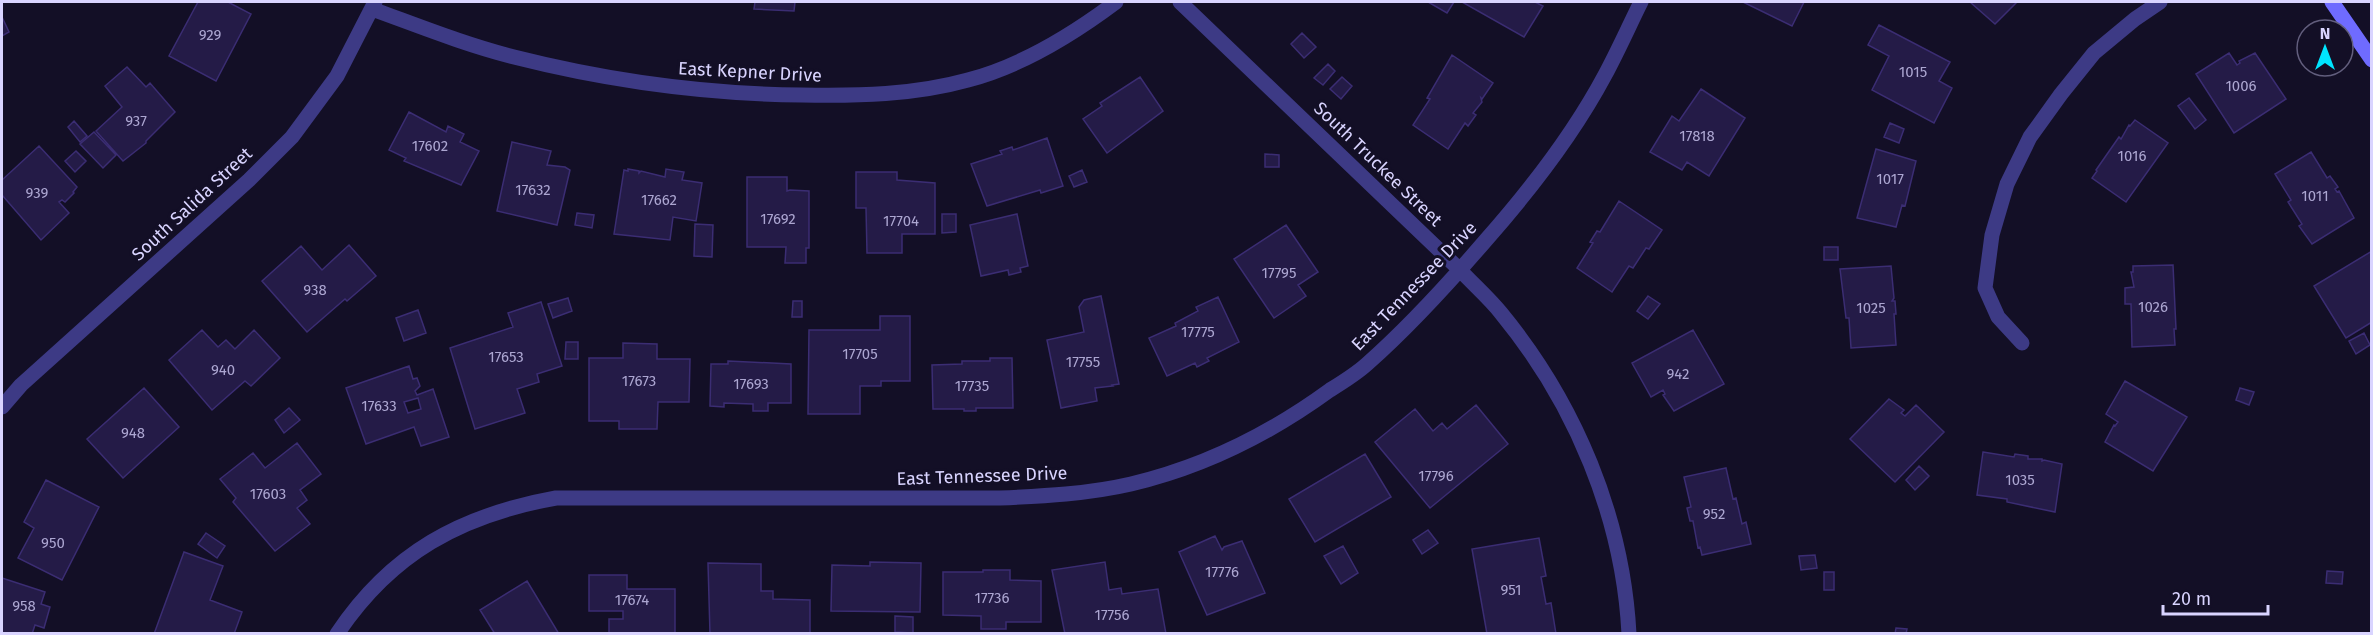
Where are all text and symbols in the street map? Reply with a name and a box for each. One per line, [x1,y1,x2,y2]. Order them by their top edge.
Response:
north arrow [2295,18,2355,78]
text: N [2320,24,2330,43]
house number: 929 [199,26,221,44]
street label: East Kepner Drive [678,57,822,87]
house number: 1015 [1899,63,1927,81]
house number: 1006 [2225,77,2257,95]
street label: South Truckee Street [1309,97,1447,231]
house number: 937 [125,112,147,130]
house number: 17818 [1679,127,1715,145]
house number: 17602 [412,137,448,155]
street label: South Salida Street [127,142,257,265]
house number: 1016 [2118,147,2146,165]
house number: 1017 [1876,170,1904,188]
house number: 17632 [515,181,551,199]
house number: 939 [26,184,48,202]
house number: 1011 [2301,187,2329,205]
house number: 17662 [641,191,677,209]
house number: 17692 [760,210,796,228]
house number: 17704 [883,212,919,230]
street label: East Tennessee Drive [1347,217,1481,355]
house number: 17795 [1262,264,1296,282]
house number: 938 [303,281,327,299]
house number: 1026 [2138,298,2168,316]
house number: 1025 [1856,299,1886,317]
house number: 17775 [1181,323,1215,341]
house number: 17705 [842,345,878,363]
house number: 17653 [488,348,524,366]
house number: 17755 [1066,353,1100,371]
house number: 940 [211,361,235,379]
house number: 942 [1667,365,1689,383]
house number: 17673 [622,372,656,390]
house number: 17693 [733,375,769,393]
house number: 17735 [955,377,989,395]
house number: 17633 [361,397,397,415]
house number: 948 [121,424,145,442]
street label: East Tennessee Drive [896,462,1068,490]
house number: 17796 [1418,467,1454,485]
house number: 1035 [2005,471,2035,489]
house number: 17603 [250,485,286,503]
house number: 952 [1703,505,1725,523]
house number: 950 [41,534,65,552]
house number: 17776 [1205,563,1239,581]
scale bar [2163,578,2268,616]
house number: 951 [1500,581,1522,599]
text: 20 m [2172,588,2211,610]
house number: 17736 [974,589,1010,607]
house number: 17674 [615,591,649,609]
house number: 958 [12,597,36,615]
house number: 17756 [1094,606,1130,624]

